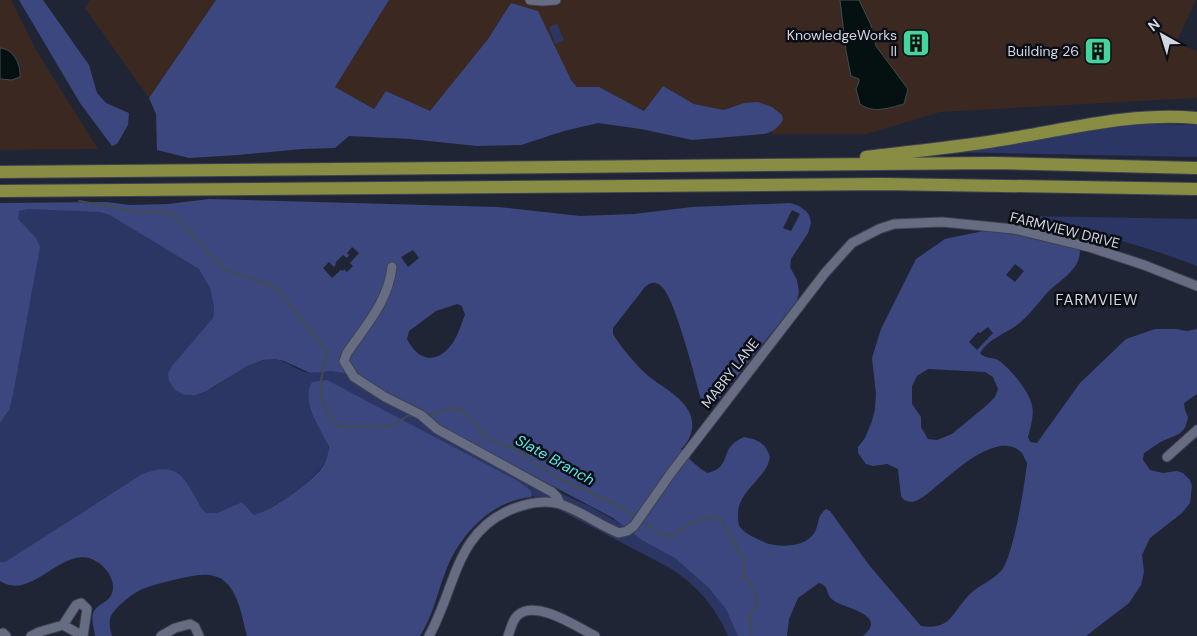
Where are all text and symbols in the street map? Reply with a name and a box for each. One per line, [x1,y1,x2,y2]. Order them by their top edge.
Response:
north arrow [1137,10,1187,60]
text: N [1144,15,1163,35]
place label: KnowledgeWorks II [787,26,897,60]
building icon: KnowledgeWorks II [901,28,931,58]
building icon: Building 26 [1083,36,1113,66]
place label: Building 26 [1007,42,1079,60]
street label: FARMVIEW DRIVE [1008,208,1122,252]
district label: FARMVIEW [1056,290,1139,310]
street label: MABRY LANE [697,334,763,411]
water label: Slate Branch [512,430,598,490]

